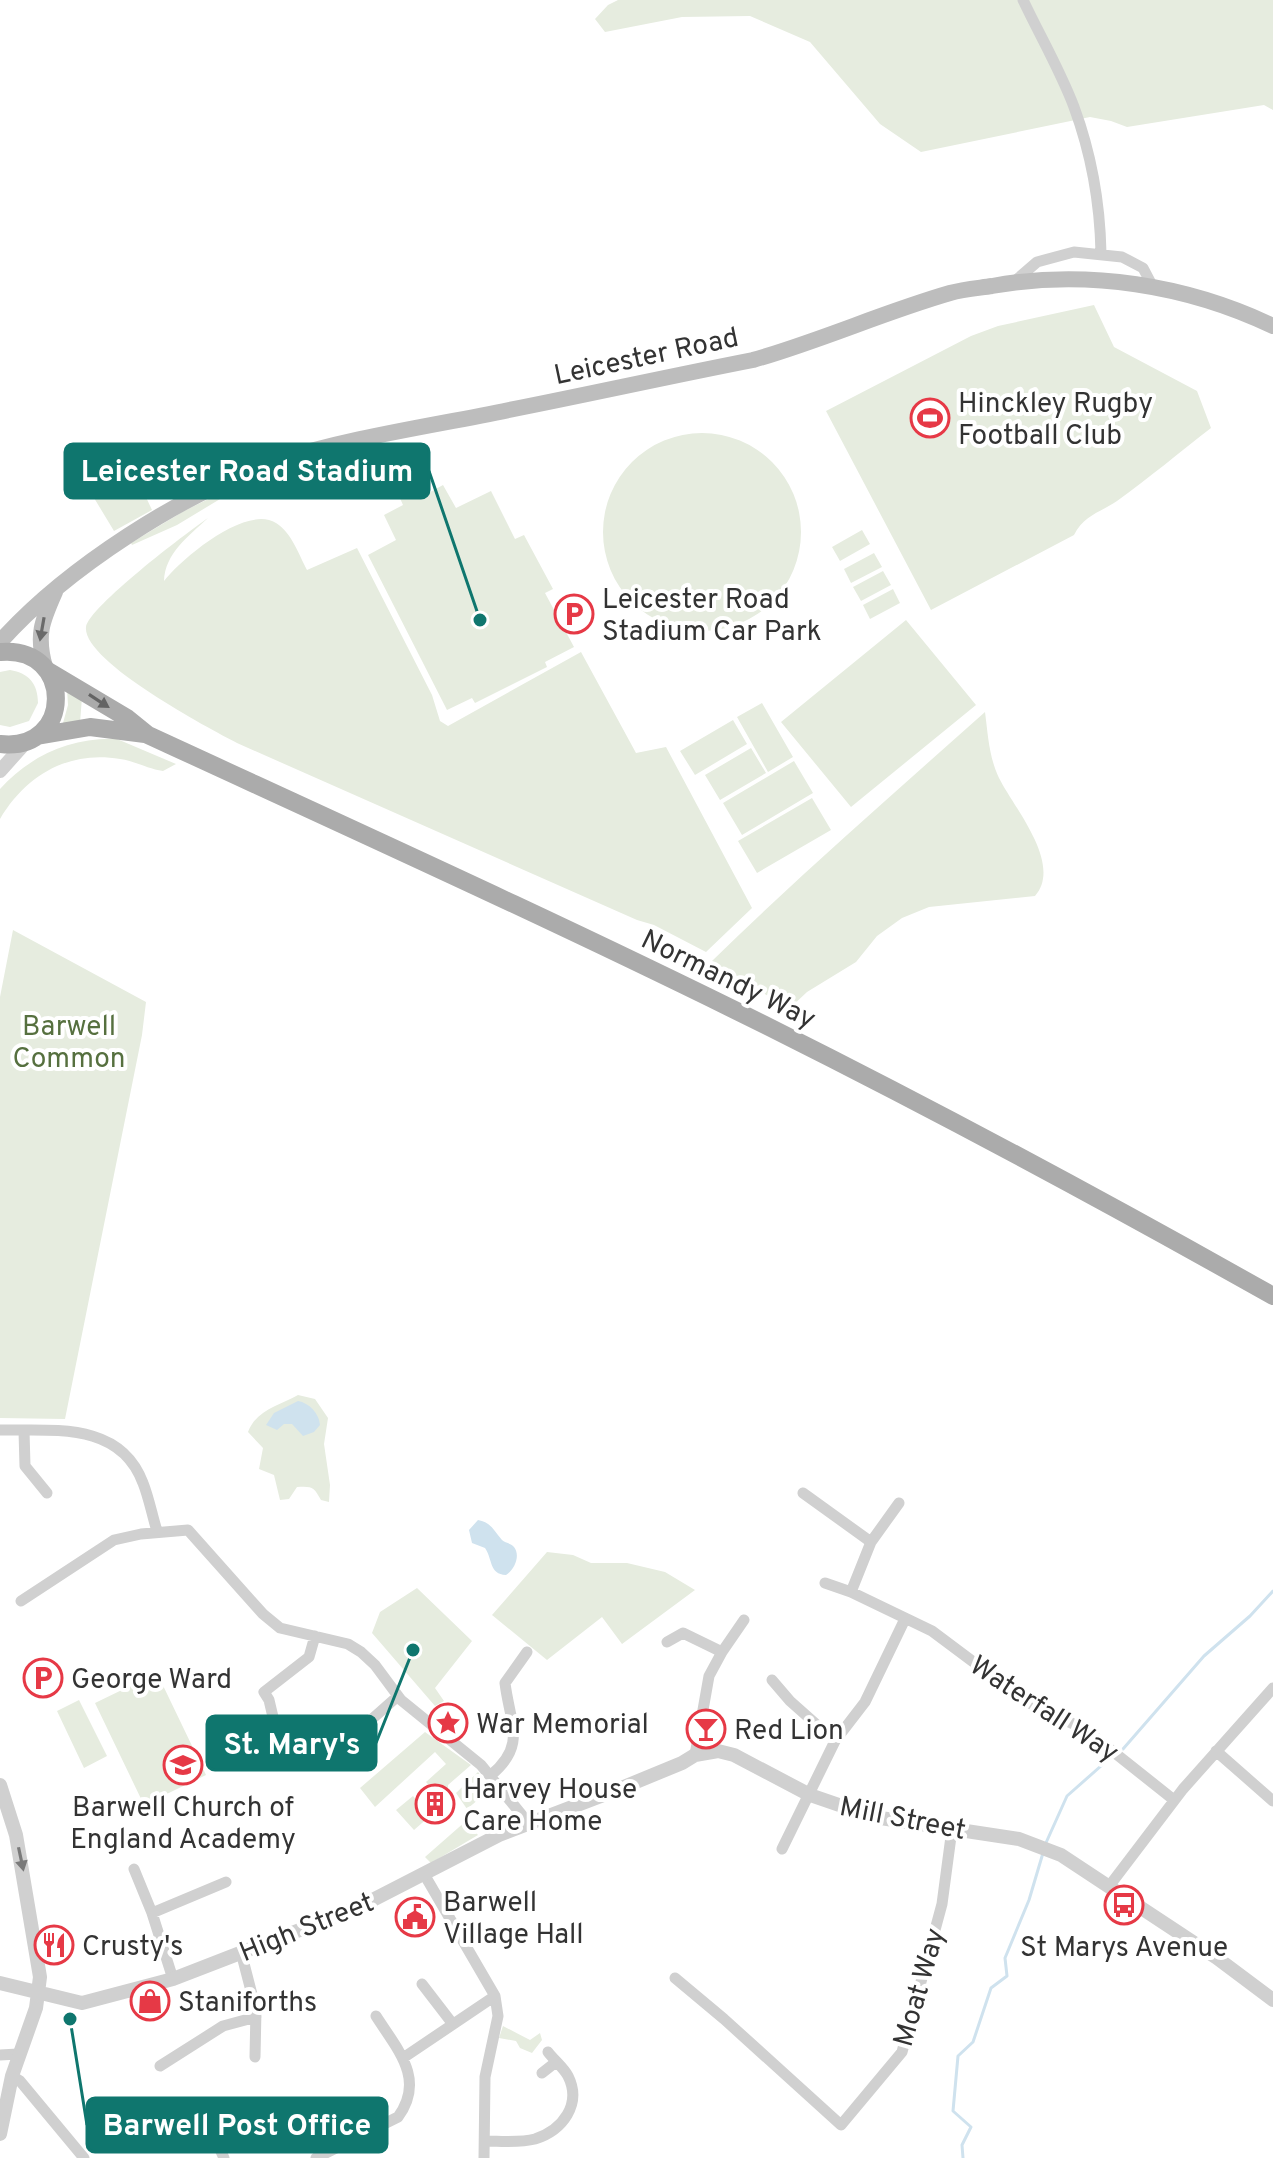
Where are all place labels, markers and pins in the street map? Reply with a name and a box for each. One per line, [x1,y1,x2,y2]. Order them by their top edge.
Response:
place label: Hinckley Rugby Football Club [958,387,1153,455]
sports icon: Hinckley Rugby Football Club [909,397,951,439]
callout: Leicester Road Stadium [65,444,429,498]
place label: Leicester Road Stadium Car Park [602,583,822,651]
parking icon: Leicester Road Stadium Car Park [553,593,595,635]
parking icon: George Ward [22,1657,64,1699]
place label: George Ward [71,1663,232,1699]
place icon: War Memorial [427,1702,469,1744]
place label: War Memorial [476,1708,649,1744]
bar icon: Red Lion [685,1708,727,1750]
place label: Red Lion [734,1714,844,1750]
callout: St. Mary's [207,1716,376,1770]
school or university icon: Barwell Church of England Academy [162,1744,204,1786]
place label: Harvey House Care Home [463,1773,637,1841]
building icon: Harvey House Care Home [414,1783,456,1825]
place label: Barwell Church of England Academy [70,1791,296,1859]
bus stop icon: St Marys Avenue [1103,1884,1145,1926]
place label: Barwell Village Hall [443,1886,584,1954]
public building icon: Barwell Village Hall [394,1896,436,1938]
restaurant icon: Crusty's [33,1924,75,1966]
place label: Crusty's [82,1930,183,1966]
place label: St Marys Avenue [1020,1931,1228,1967]
shop icon: Staniforths [129,1980,171,2022]
place label: Staniforths [178,1986,317,2022]
callout: Barwell Post Office [87,2098,387,2152]

